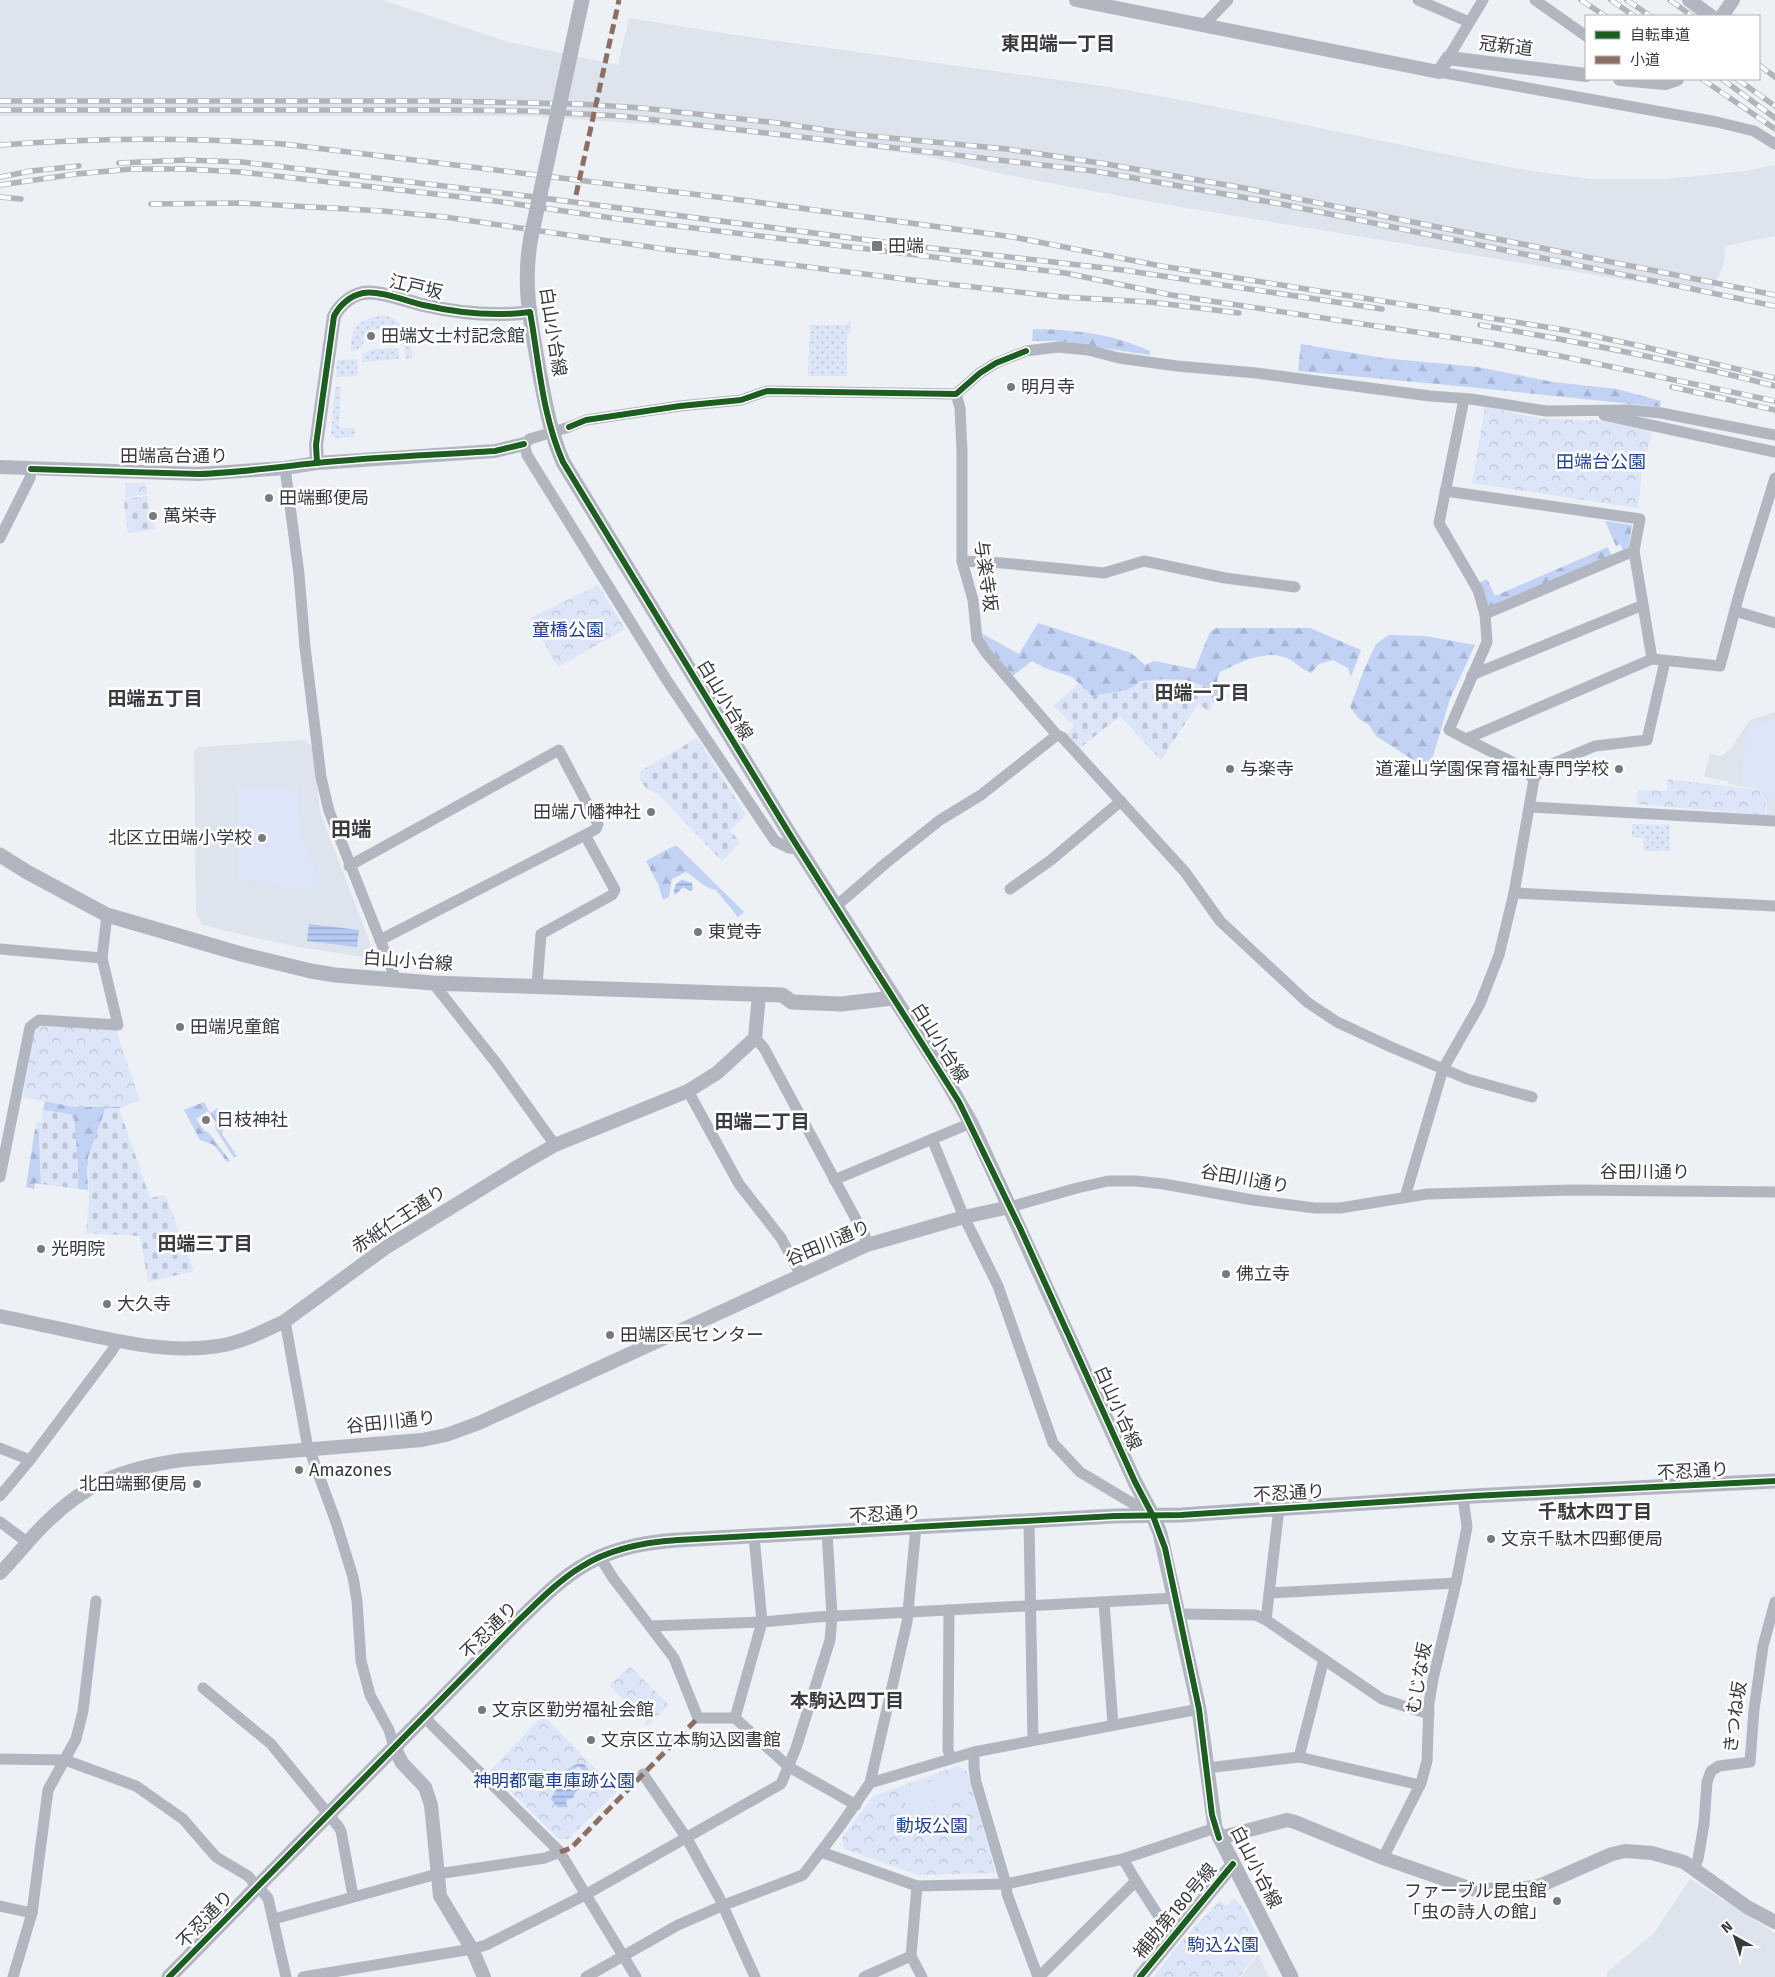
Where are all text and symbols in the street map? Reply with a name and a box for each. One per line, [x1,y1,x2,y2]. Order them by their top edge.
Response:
legend [1585,15,1760,80]
text: 自転車道 [1630,26,1690,44]
district label: 東田端一丁目 [1001,32,1115,55]
street label: 冠新道 [1478,32,1534,60]
text: 小道 [1630,51,1660,69]
place label: 田端 [888,235,924,257]
marker: 田端 [870,239,884,253]
street label: 江戸坂 [387,270,445,304]
street label: 白山小台線 [535,286,571,378]
place label: 田端文士村記念館 [381,325,525,347]
marker: 田端文士村記念館 [365,330,377,342]
place label: 明月寺 [1021,376,1075,398]
marker: 明月寺 [1005,381,1017,393]
street label: 田端高台通り [120,445,228,467]
park label: 田端台公園 [1556,451,1646,473]
place label: 田端郵便局 [279,487,369,509]
marker: 田端郵便局 [263,492,275,504]
place label: 萬栄寺 [163,505,217,527]
marker: 萬栄寺 [147,510,159,522]
street label: 与楽寺坂 [970,539,1002,613]
park label: 童橋公園 [532,619,604,641]
street label: 白山小台線 [692,656,758,744]
district label: 田端一丁目 [1154,681,1250,704]
district label: 田端五丁目 [107,687,203,710]
place label: 与楽寺 [1240,758,1294,780]
place label: 道灌山学園保育福祉専門学校 [1375,758,1609,780]
marker: 与楽寺 [1224,763,1236,775]
marker: 道灌山学園保育福祉専門学校 [1613,763,1625,775]
place label: 田端八幡神社 [533,801,641,823]
marker: 田端八幡神社 [645,806,657,818]
district label: 田端 [331,817,371,841]
place label: 北区立田端小学校 [108,827,252,849]
marker: 北区立田端小学校 [256,832,268,844]
place label: 東覚寺 [708,921,762,943]
marker: 東覚寺 [692,926,704,938]
street label: 白山小台線 [362,947,454,975]
street label: 白山小台線 [907,999,973,1087]
place label: 田端児童館 [190,1016,280,1038]
marker: 田端児童館 [174,1021,186,1033]
place label: 日枝神社 [216,1109,288,1131]
district label: 田端二丁目 [714,1110,810,1133]
marker: 日枝神社 [200,1114,212,1126]
street label: 谷田川通り [1199,1160,1291,1198]
street label: 谷田川通り [1600,1161,1690,1183]
street label: 赤紙仁王通り [348,1180,450,1258]
street label: 谷田川通り [782,1215,874,1271]
district label: 田端三丁目 [157,1232,253,1255]
place label: 光明院 [51,1238,105,1260]
marker: 光明院 [35,1243,47,1255]
place label: 佛立寺 [1236,1263,1290,1285]
marker: 佛立寺 [1220,1268,1232,1280]
place label: 大久寺 [117,1293,171,1315]
marker: 大久寺 [101,1298,113,1310]
place label: 田端区民センター [620,1324,764,1346]
marker: 田端区民センター [604,1329,616,1341]
street label: 白山小台線 [1090,1362,1146,1454]
street label: 谷田川通り [345,1406,437,1438]
street label: 不忍通り [1656,1458,1730,1484]
place label: Amazones [309,1459,392,1481]
marker: Amazones [293,1464,305,1476]
place label: 北田端郵便局 [79,1473,187,1495]
marker: 北田端郵便局 [191,1478,203,1490]
street label: 不忍通り [1252,1480,1326,1506]
district label: 千駄木四丁目 [1538,1500,1652,1523]
street label: 不忍通り [848,1501,922,1527]
place label: 文京千駄木四郵便局 [1501,1528,1663,1550]
marker: 文京千駄木四郵便局 [1485,1533,1497,1545]
street label: 不忍通り [456,1597,522,1663]
street label: むじな坂 [1402,1641,1436,1715]
street label: きつね坂 [1719,1680,1751,1754]
district label: 本駒込四丁目 [790,1689,904,1712]
place label: 文京区勤労福祉会館 [492,1699,654,1721]
marker: 文京区勤労福祉会館 [476,1704,488,1716]
place label: 文京区立本駒込図書館 [601,1729,781,1751]
marker: 文京区立本駒込図書館 [585,1734,597,1746]
park label: 神明都電車庫跡公園 [473,1770,635,1792]
park label: 動坂公園 [896,1815,968,1837]
street label: 白山小台線 [1226,1822,1286,1912]
street label: 補助第180号線 [1129,1859,1221,1963]
place label: ファーブル昆虫館 「虫の詩人の館」 [1403,1880,1547,1923]
street label: 不忍通り [172,1885,238,1953]
marker: ファーブル昆虫館 「虫の詩人の館」 [1551,1895,1563,1907]
north arrow [1710,1912,1760,1962]
text: N [1718,1918,1736,1937]
park label: 駒込公園 [1187,1934,1259,1956]

